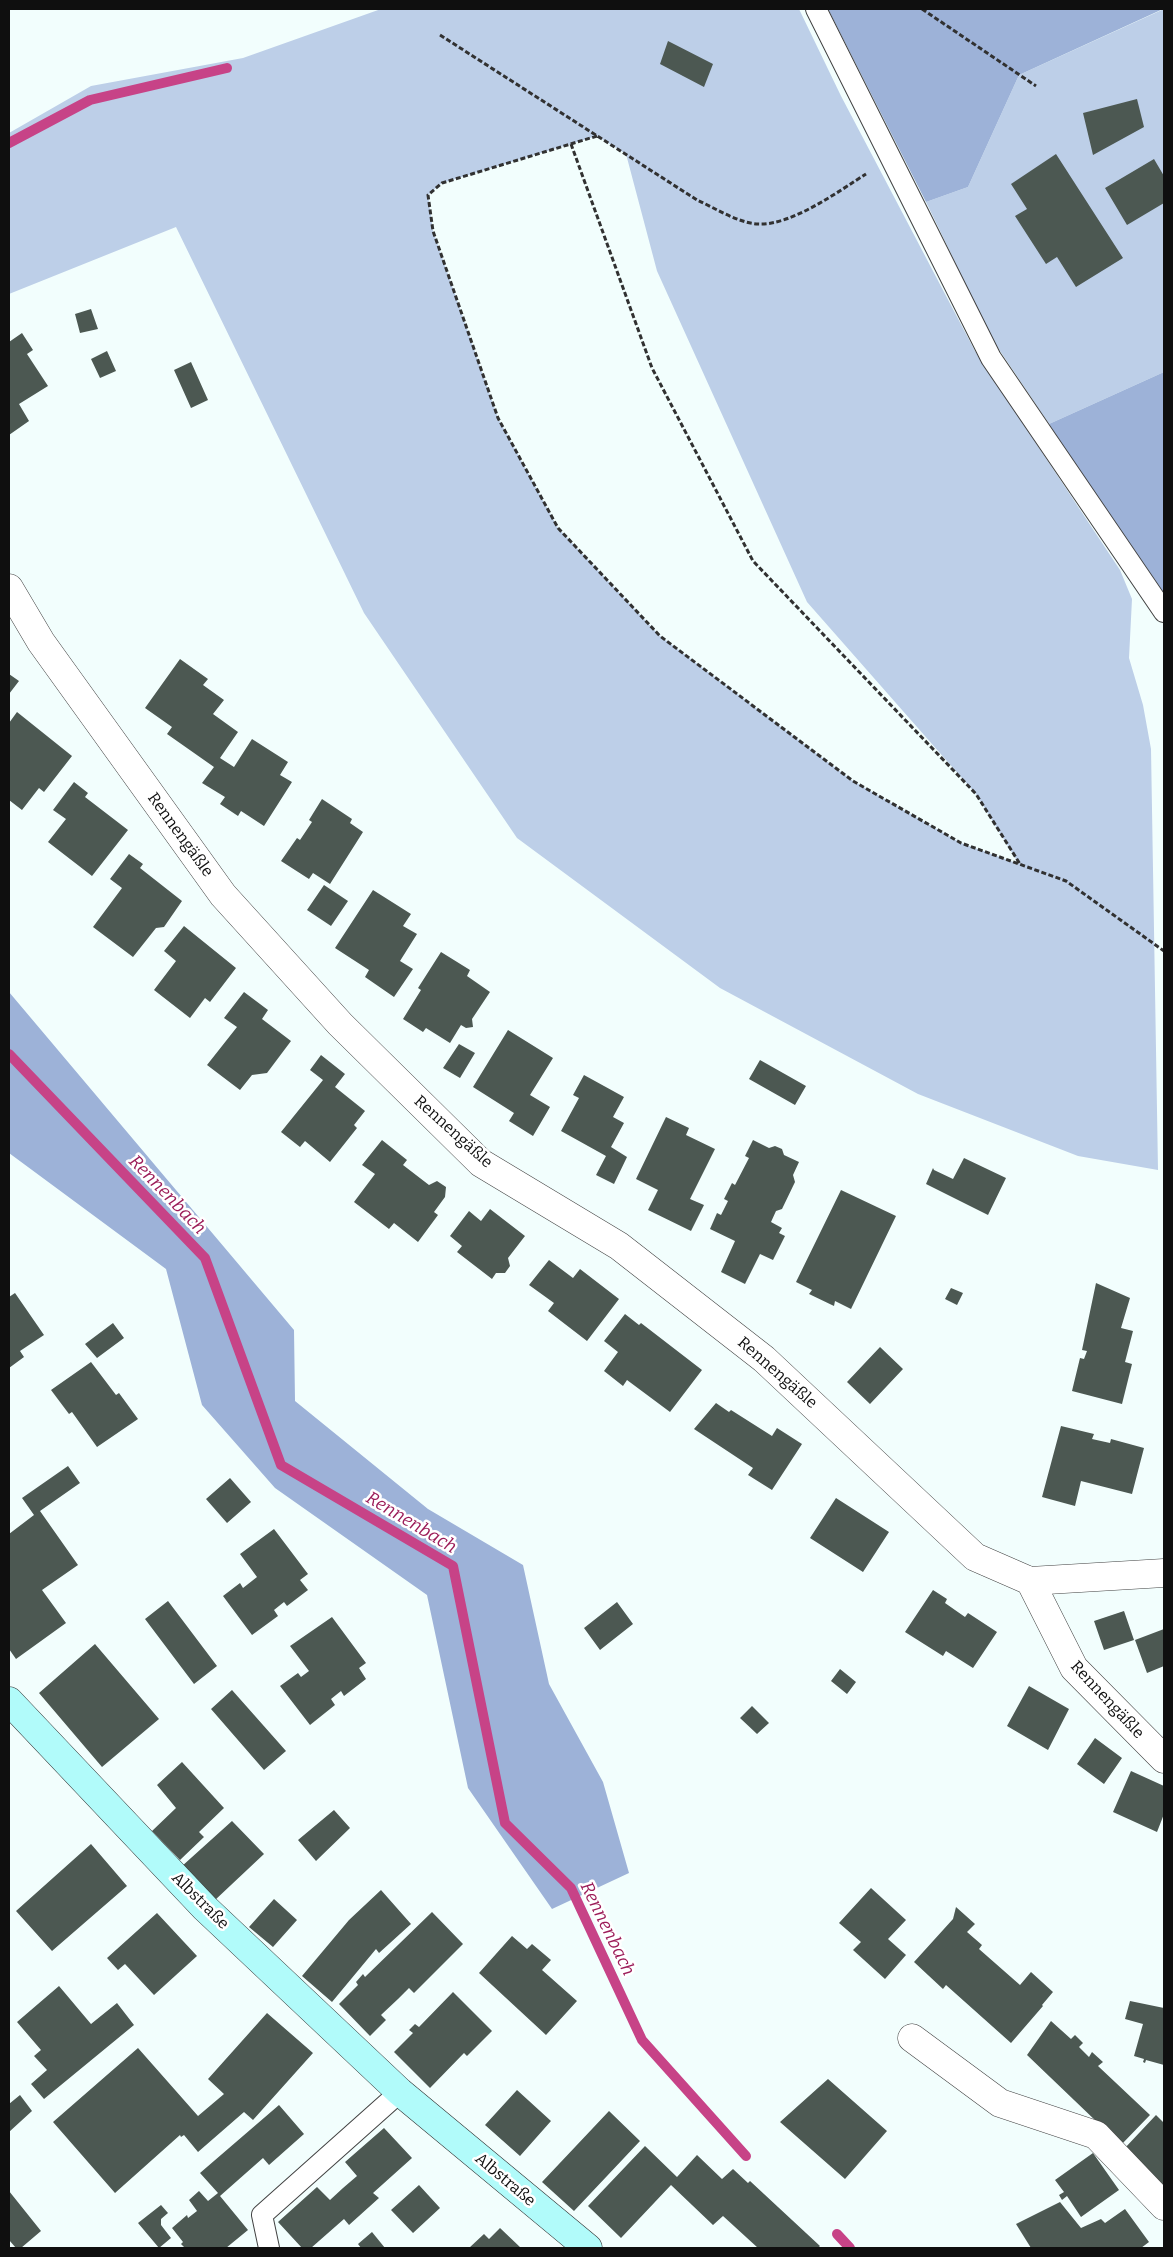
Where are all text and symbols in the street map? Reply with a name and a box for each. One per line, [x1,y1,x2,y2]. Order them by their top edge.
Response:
street label: Rennengäßle [143,789,217,881]
street label: Rennengäßle [410,1092,496,1172]
water label: Rennenbach [124,1151,210,1239]
street label: Rennengäßle [733,1333,821,1413]
water label: Rennenbach [362,1488,460,1558]
street label: Rennengäßle [1066,1657,1148,1743]
street label: Albstraße [167,1868,233,1934]
water label: Rennenbach [575,1879,639,1979]
street label: Albstraße [471,2149,539,2211]

